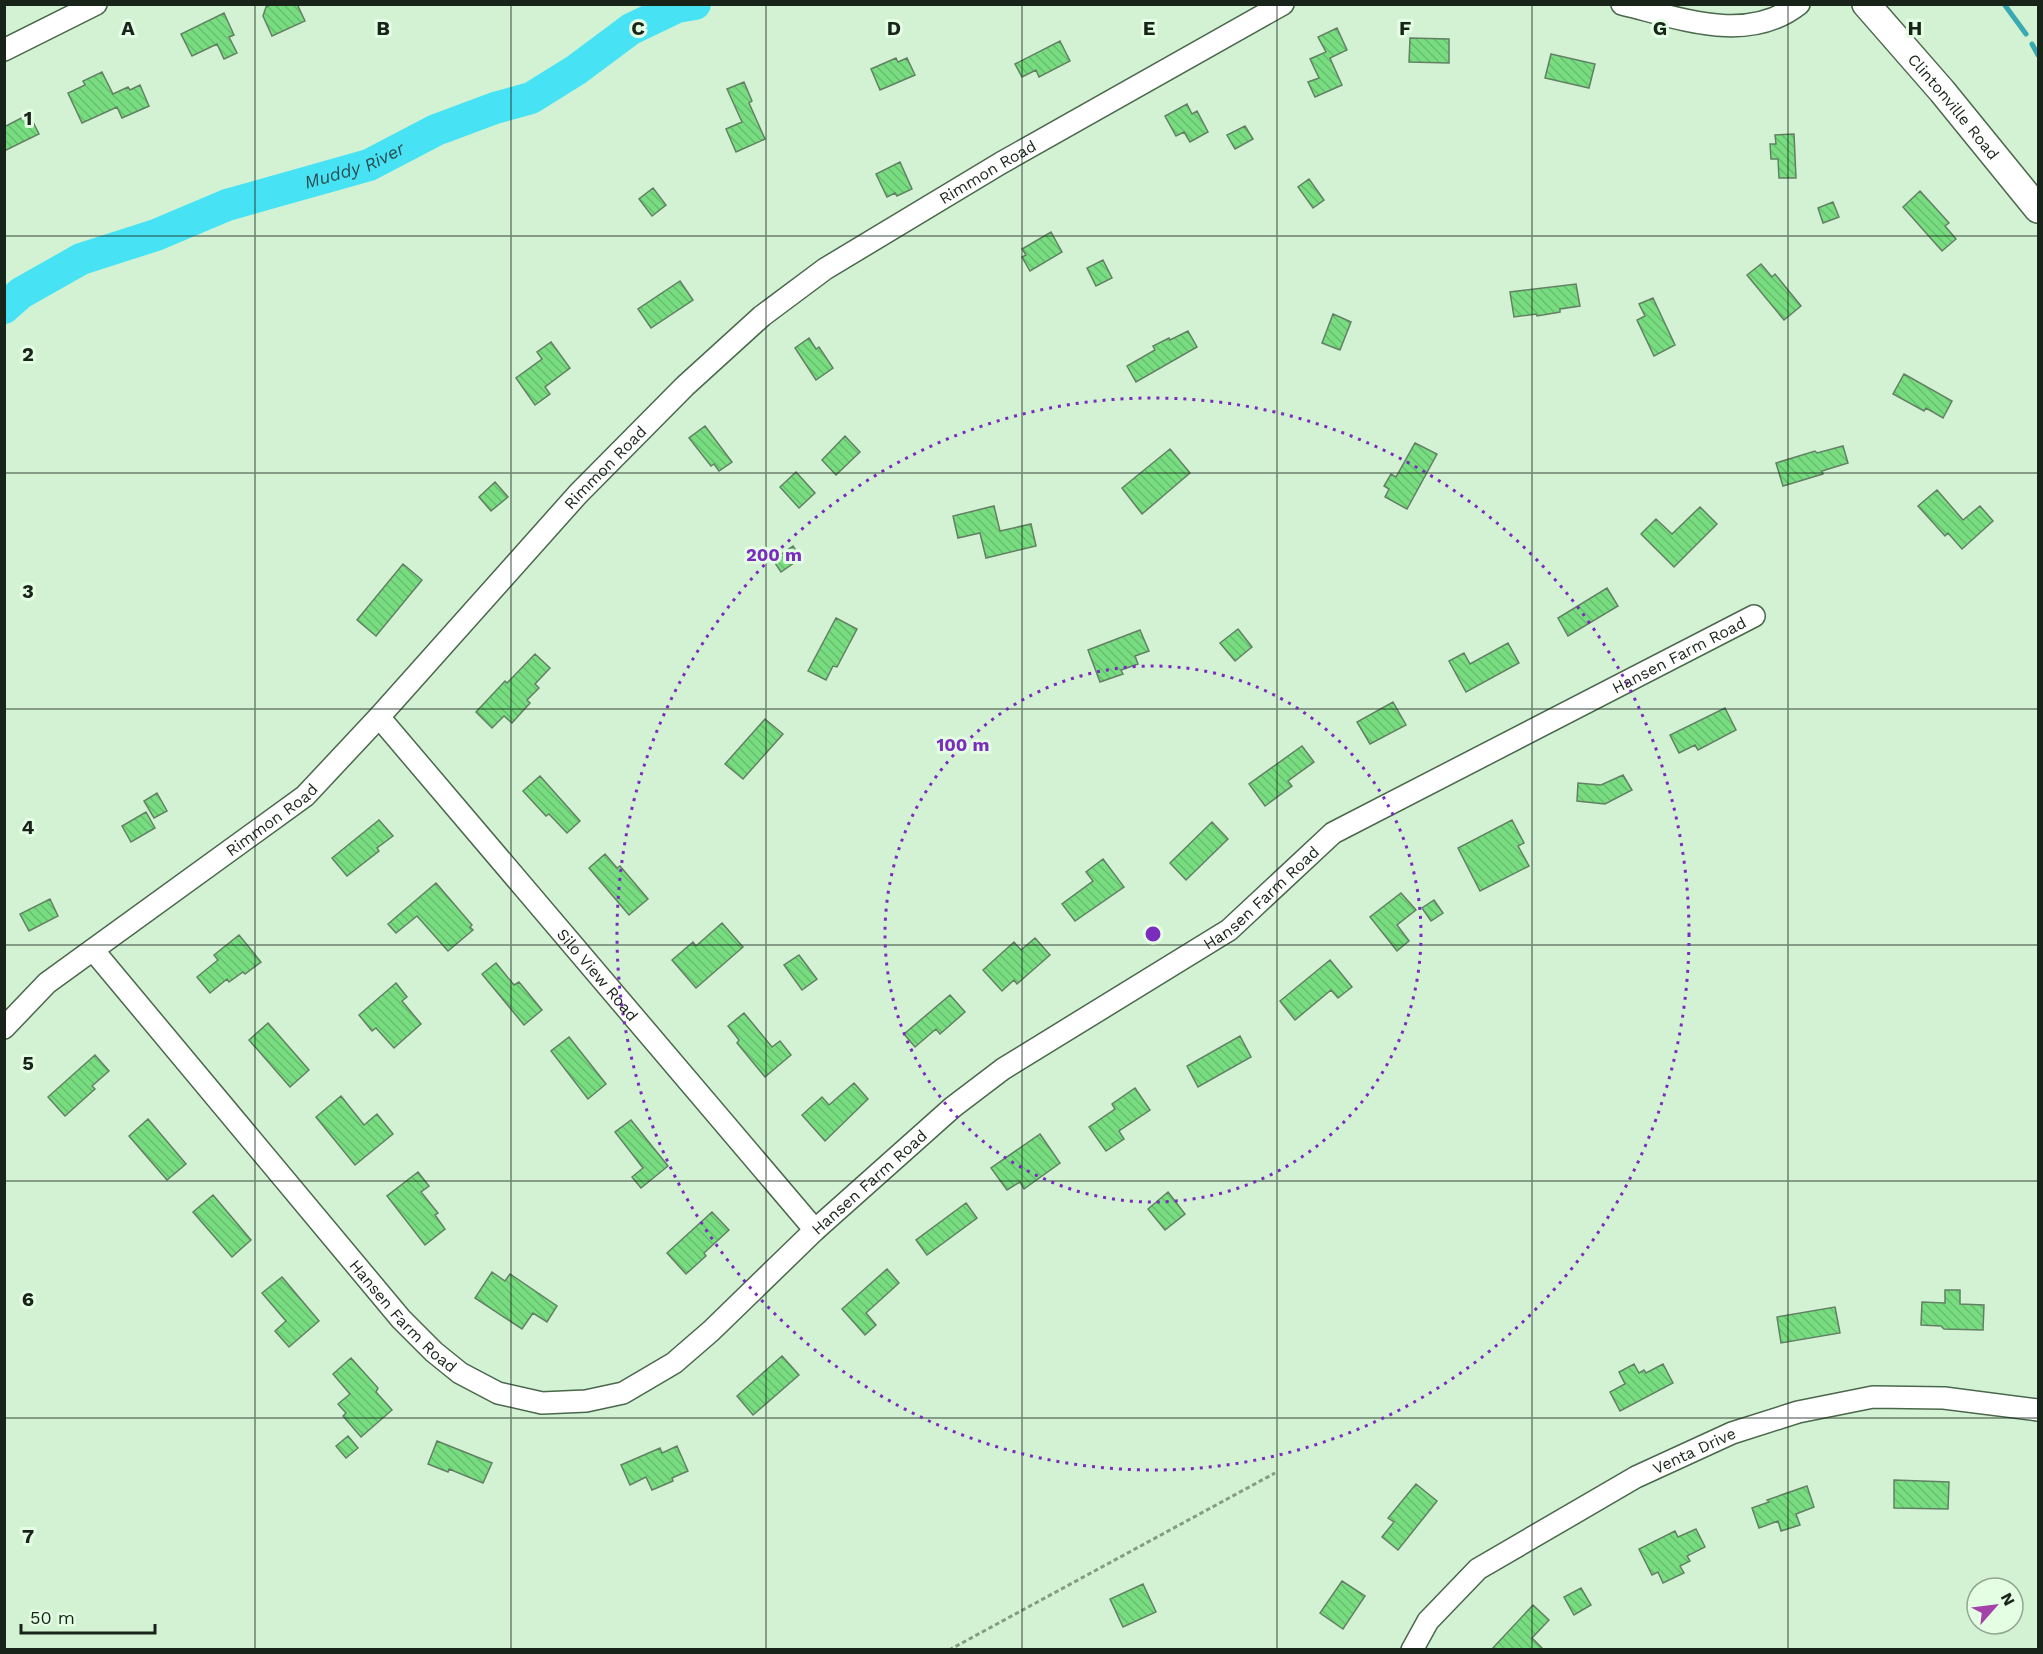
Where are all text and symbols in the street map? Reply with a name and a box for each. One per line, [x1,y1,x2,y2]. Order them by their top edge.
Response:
text: A [121,16,135,40]
text: B [376,16,390,40]
text: C [631,16,645,40]
text: D [887,16,901,40]
text: E [1143,16,1155,40]
text: F [1399,16,1411,40]
text: G [1653,16,1667,40]
text: H [1908,16,1922,40]
street label: Clintonville Road [1904,50,2003,164]
text: 1 [24,106,32,130]
street label: Rimmon Road [936,136,1039,208]
water label: Muddy River [302,137,409,193]
text: 2 [22,342,34,366]
street label: Rimmon Road [560,422,650,513]
text: 200 m [746,544,802,565]
text: 3 [22,579,34,603]
street label: Hansen Farm Road [1609,613,1749,698]
text: 100 m [936,734,990,755]
street label: Rimmon Road [222,780,322,860]
text: 4 [22,815,35,839]
street label: Hansen Farm Road [1200,842,1323,954]
centre of rings [1143,924,1163,944]
street label: Silo View Road [553,925,642,1025]
text: 5 [22,1051,34,1075]
street label: Hansen Farm Road [808,1126,931,1239]
street label: Hansen Farm Road [345,1256,460,1377]
text: 6 [22,1287,34,1311]
street label: Venta Drive [1650,1424,1739,1478]
text: 7 [22,1524,34,1548]
north arrow [1965,1576,2025,1636]
text: N [1997,1589,2019,1609]
scale bar [21,1597,154,1635]
text: 50 m [30,1607,75,1628]

